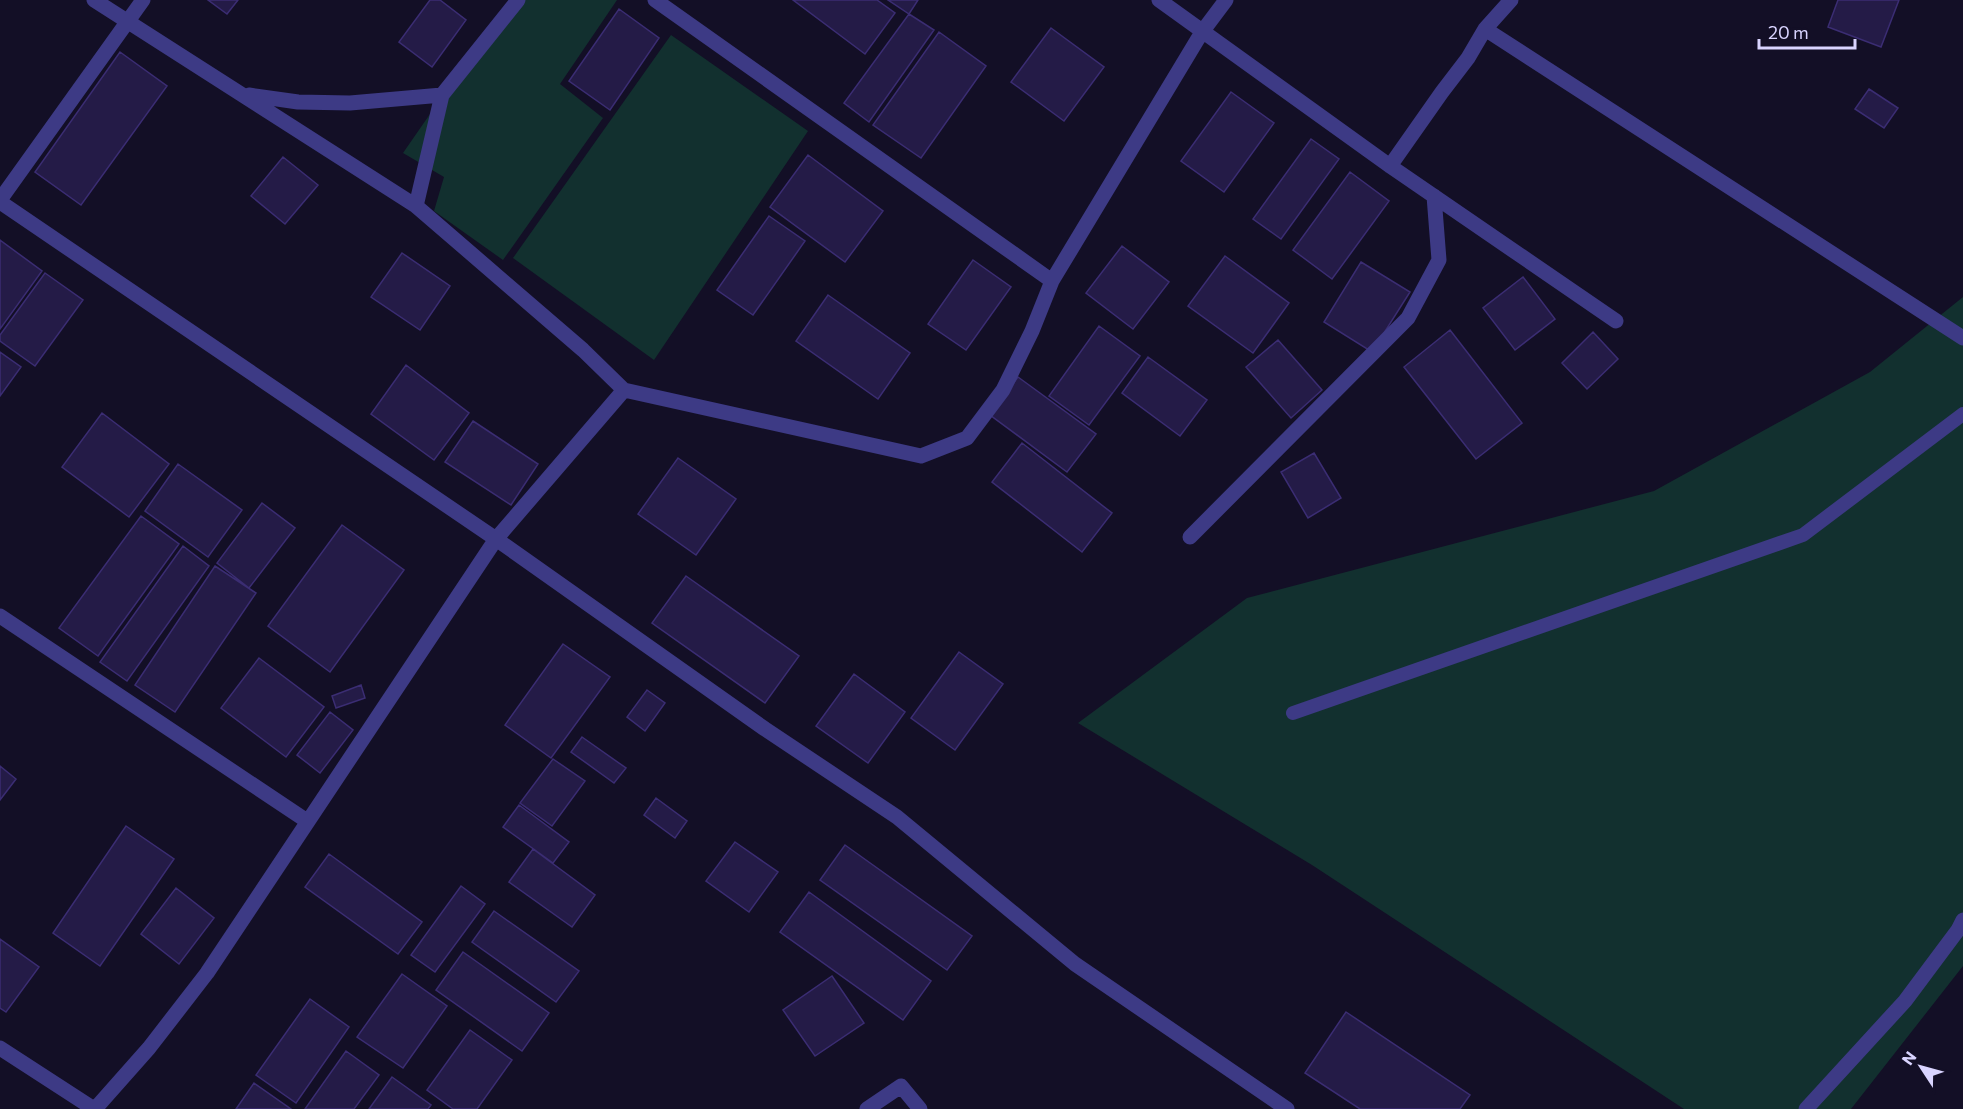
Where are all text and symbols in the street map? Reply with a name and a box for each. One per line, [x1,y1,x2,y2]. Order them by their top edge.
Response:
scale bar [1759,12,1855,50]
text: 20 m [1768,21,1809,43]
north arrow [1891,1037,1951,1097]
text: N [1897,1047,1920,1068]

